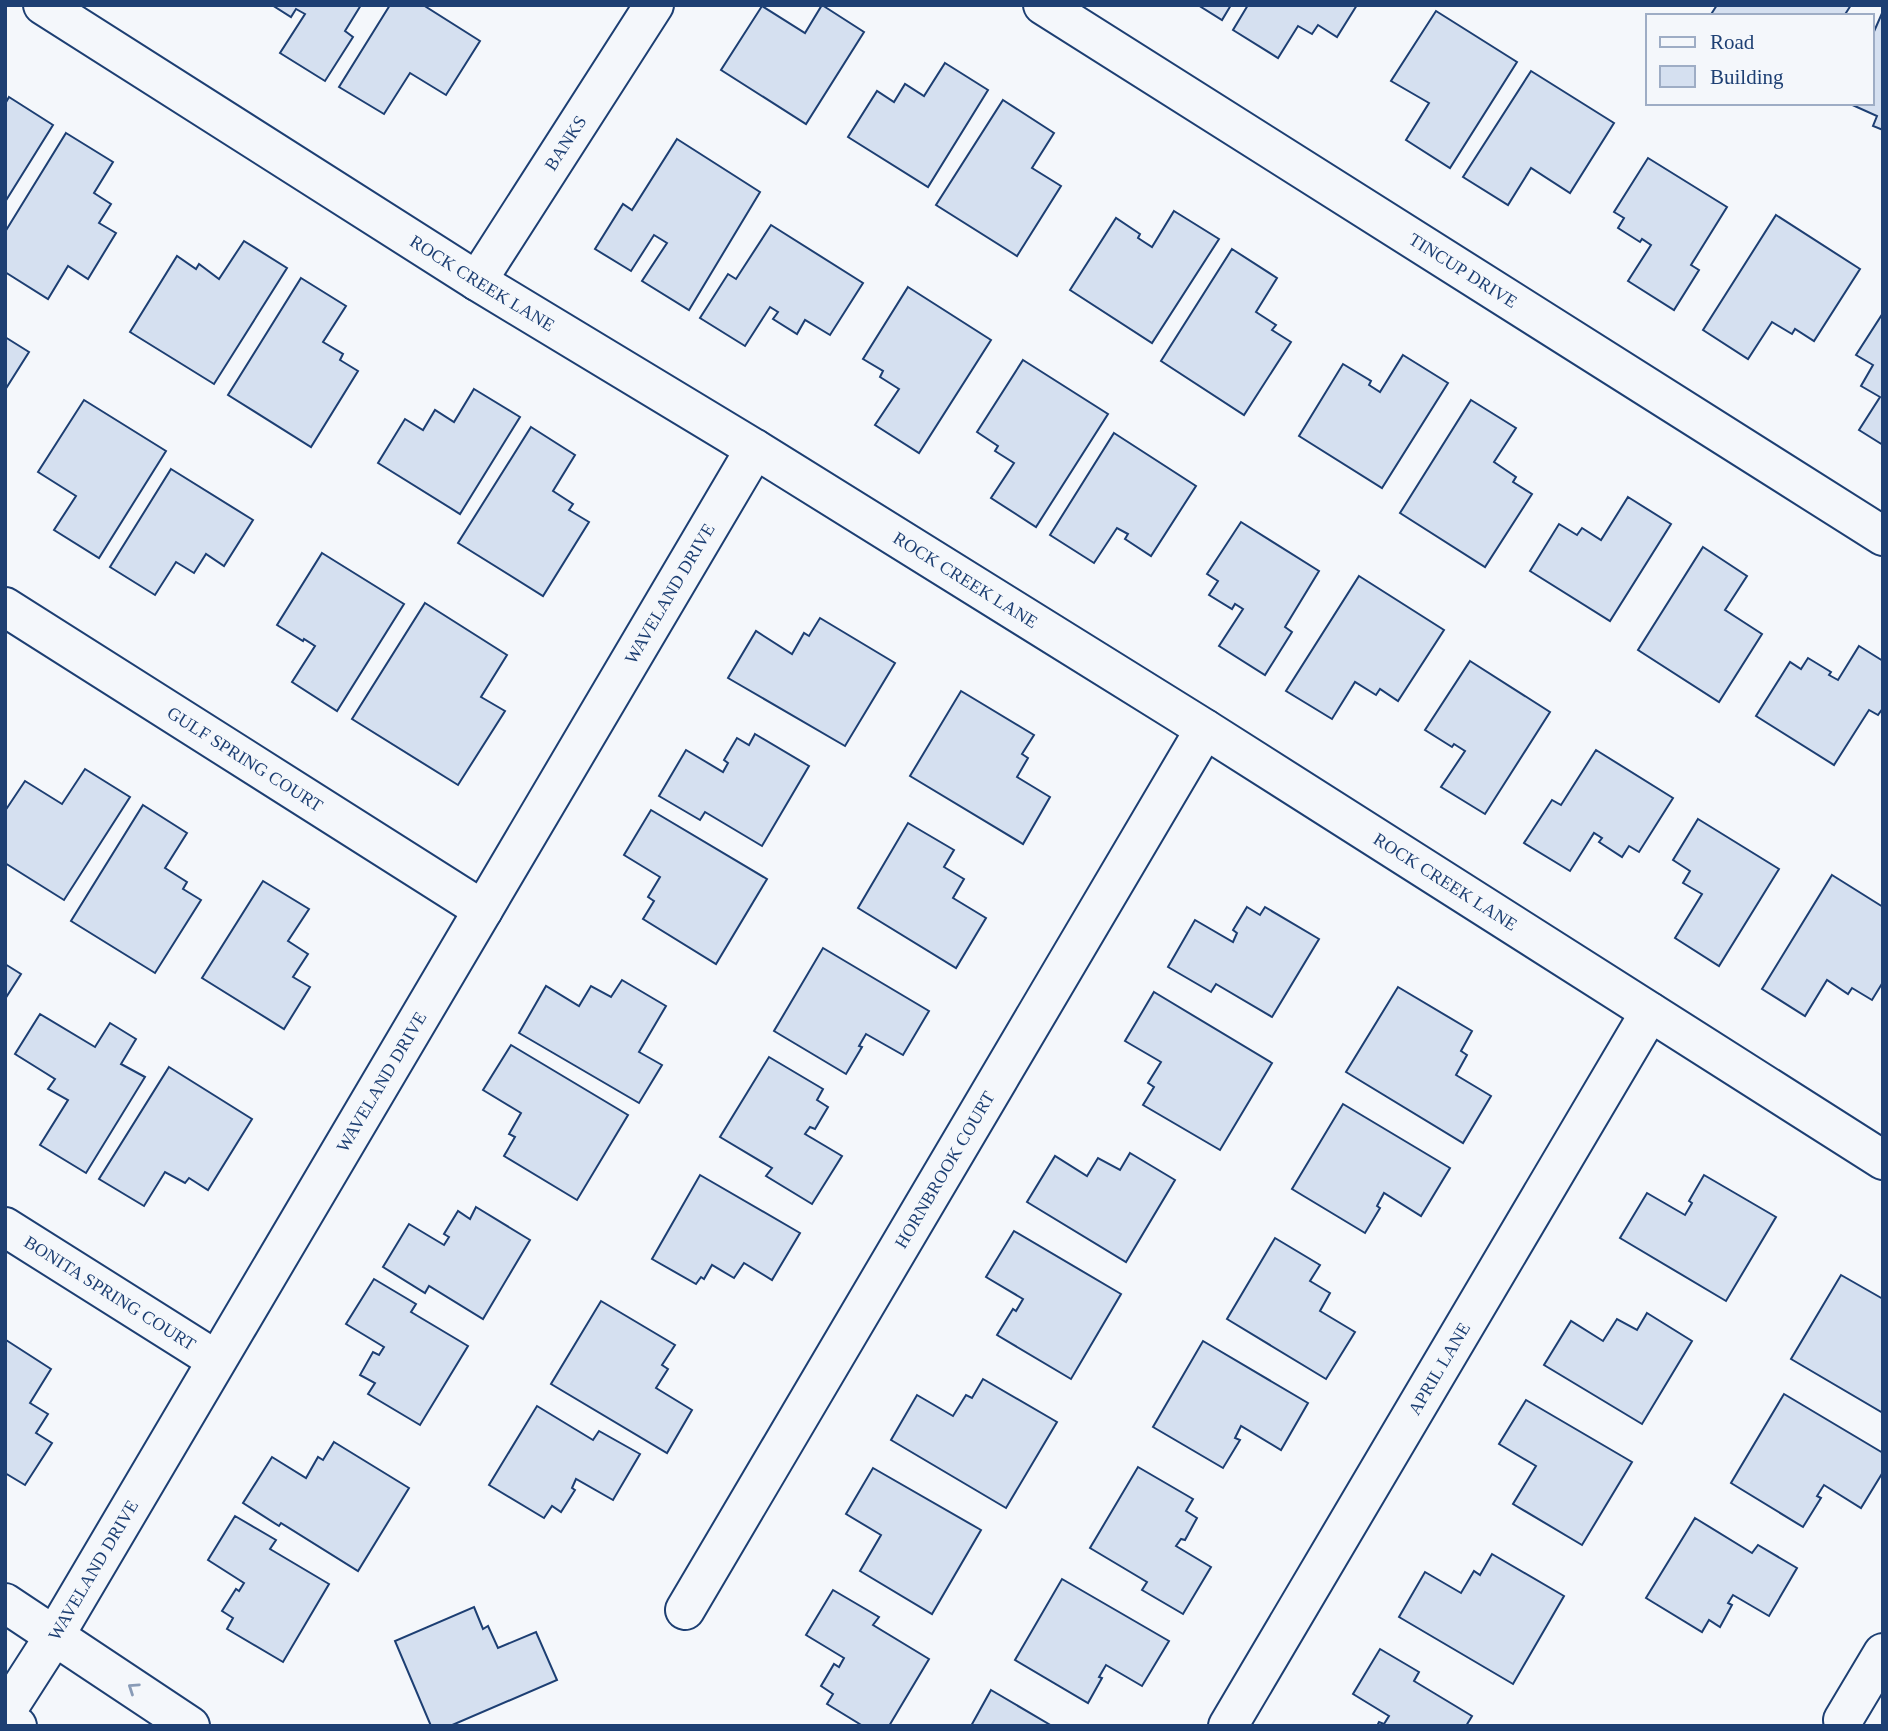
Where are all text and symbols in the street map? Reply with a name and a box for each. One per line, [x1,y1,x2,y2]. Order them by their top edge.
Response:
legend [1646,14,1874,105]
text: Road [1710,30,1755,54]
text: Building [1710,65,1784,89]
street label: BANKS [541,112,590,174]
street label: TINCUP DRIVE [1405,229,1521,312]
street label: ROCK CREEK LANE [406,231,558,335]
street label: WAVELAND DRIVE [621,520,719,667]
street label: ROCK CREEK LANE [890,528,1041,632]
street label: GULF SPRING COURT [163,702,326,816]
street label: ROCK CREEK LANE [1370,829,1521,935]
street label: WAVELAND DRIVE [332,1008,431,1155]
street label: HORNBROOK COURT [891,1088,999,1252]
street label: BONITA SPRING COURT [21,1232,199,1355]
street label: APRIL LANE [1404,1319,1474,1419]
street label: WAVELAND DRIVE [44,1496,142,1644]
one-way arrow [128,1684,141,1696]

